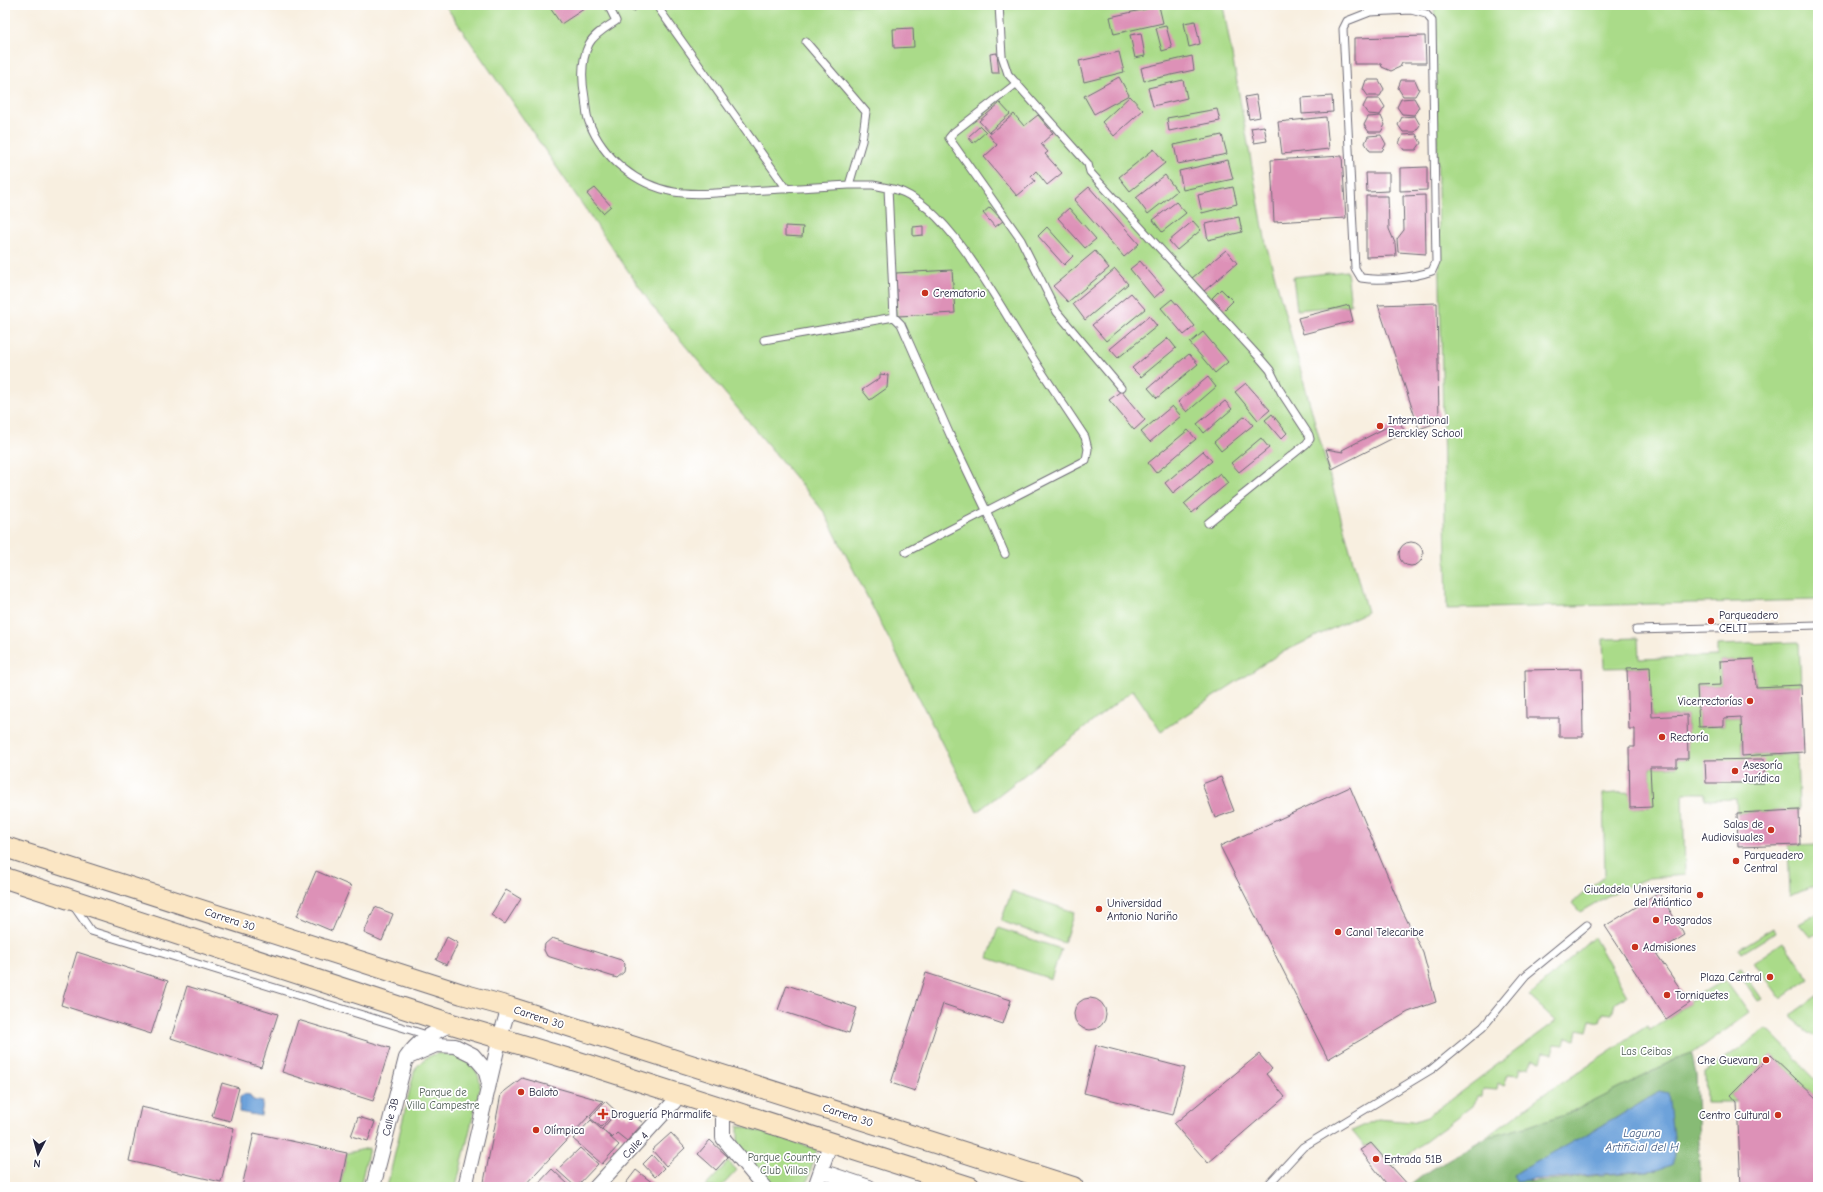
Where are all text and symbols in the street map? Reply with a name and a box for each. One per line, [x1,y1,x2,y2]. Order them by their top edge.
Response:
place label: Crematorio [933,287,986,300]
marker: Crematorio [920,288,930,298]
place label: International Berckley School [1388,414,1463,440]
marker: International Berckley School [1375,421,1385,431]
place label: Parqueadero CELTI [1719,609,1779,635]
marker: Parqueadero CELTI [1706,616,1716,626]
place label: Vicerrectorías [1678,695,1742,708]
marker: Vicerrectorías [1745,696,1755,706]
place label: Rectoría [1670,731,1708,744]
marker: Rectoría [1657,732,1667,742]
place label: Asesoría Jurídica [1743,759,1782,785]
marker: Asesoría Jurídica [1730,766,1740,776]
place label: Salas de Audiovisuales [1701,818,1763,844]
marker: Salas de Audiovisuales [1766,825,1776,835]
place label: Parqueadero Central [1744,849,1804,875]
marker: Parqueadero Central [1731,856,1741,866]
place label: Ciudadela Universitaria del Atlántico [1584,883,1692,909]
marker: Ciudadela Universitaria del Atlántico [1695,890,1705,900]
place label: Universidad Antonio Nariño [1107,897,1178,923]
marker: Universidad Antonio Nariño [1094,904,1104,914]
street label: Carrera 30 [203,905,257,934]
place label: Posgrados [1664,914,1712,927]
marker: Posgrados [1651,915,1661,925]
place label: Canal Telecaribe [1346,926,1424,939]
marker: Canal Telecaribe [1333,927,1343,937]
place label: Admisiones [1643,941,1696,954]
marker: Admisiones [1630,942,1640,952]
place label: Plaza Central [1700,971,1762,984]
marker: Plaza Central [1765,972,1775,982]
place label: Torniquetes [1675,989,1729,1002]
marker: Torniquetes [1662,990,1672,1000]
street label: Carrera 30 [512,1003,566,1032]
park label: Las Ceibas [1621,1045,1671,1058]
place label: Che Guevara [1697,1054,1758,1067]
marker: Che Guevara [1761,1055,1771,1065]
park label: Parque de Villa Campestre [407,1086,480,1112]
place label: Baloto [529,1086,558,1099]
marker: Baloto [516,1087,526,1097]
street label: Calle 3B [379,1097,402,1138]
street label: Carrera 30 [821,1101,875,1130]
place label: Droguería Pharmalife [611,1108,712,1121]
marker: Droguería Pharmalife [598,1109,608,1119]
place label: Centro Cultural [1699,1109,1770,1122]
marker: Centro Cultural [1773,1110,1783,1120]
place label: Olímpica [544,1124,584,1137]
marker: Olímpica [531,1125,541,1135]
water label: Laguna Artificial del H [1604,1126,1679,1154]
street label: Calle 4 [620,1129,651,1161]
north arrow [18,1134,58,1174]
park label: Parque Country Club Villas [748,1151,820,1177]
place label: Entrada 51B [1384,1153,1442,1166]
marker: Entrada 51B [1371,1154,1381,1164]
text: N [33,1157,41,1170]

